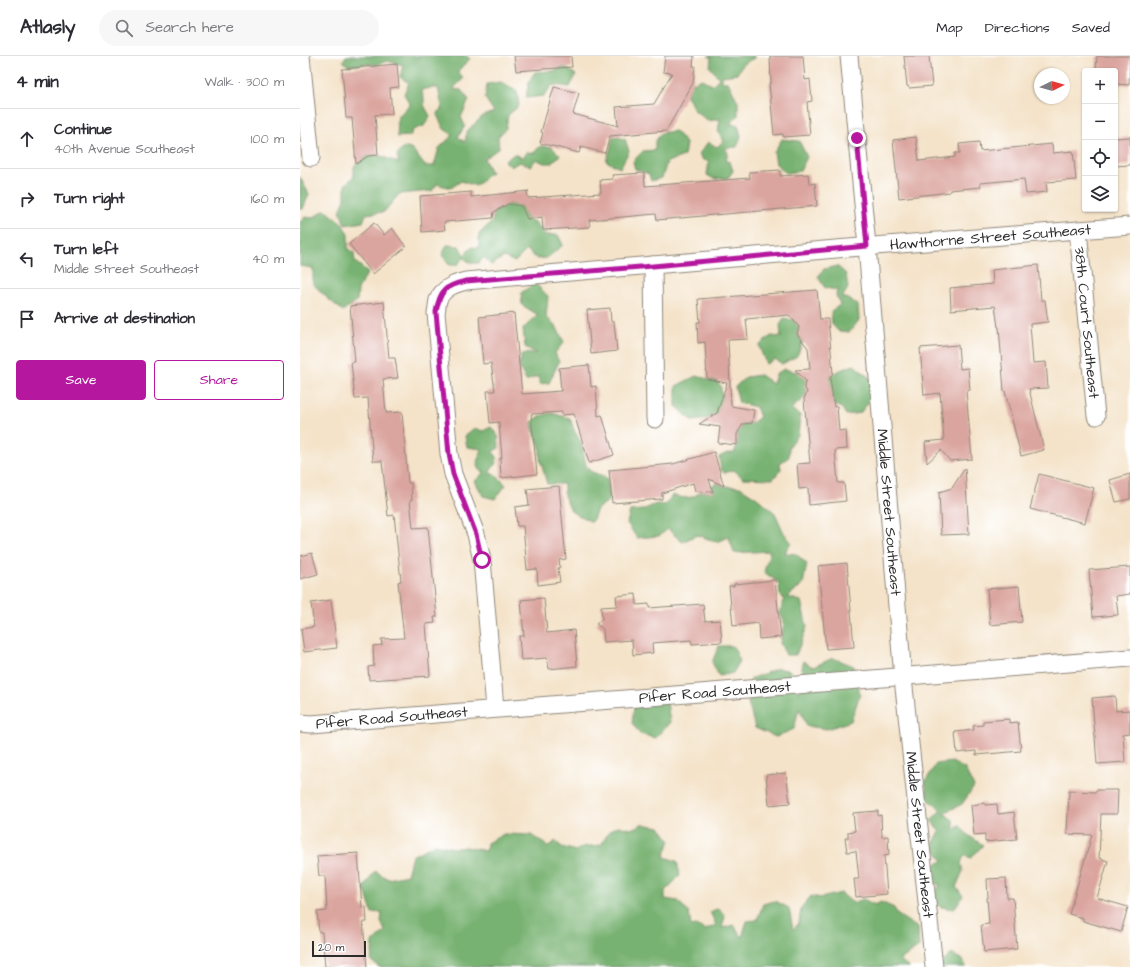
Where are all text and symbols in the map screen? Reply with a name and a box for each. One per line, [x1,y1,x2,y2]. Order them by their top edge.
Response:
search box [99,10,379,46]
text: Atlasly [20,14,75,41]
icon: search [113,17,135,39]
text: Search here [145,17,234,38]
text: Map [936,18,963,38]
text: Directions [985,18,1050,38]
text: Saved [1072,18,1110,38]
north arrow [1034,68,1070,104]
map controls [1082,68,1118,212]
button: + [1082,68,1118,104]
text: 4 min [16,70,59,94]
text: Walk · 300 m [205,73,284,91]
button: − [1082,104,1118,140]
text: Continue [54,119,112,140]
icon: ahead [16,128,38,150]
route end [848,129,866,147]
text: 100 m [251,130,284,148]
text: 40th Avenue Southeast [54,140,195,158]
button: locate [1082,140,1118,176]
button: layers [1082,176,1118,212]
icon: right [16,188,38,210]
text: Turn right [54,188,125,209]
text: 160 m [251,190,284,208]
street label: Hawthorne Street Southeast [889,219,1092,256]
text: Turn left [54,239,118,260]
street label: 38th Court Southeast [1069,246,1104,400]
icon: left [16,248,38,270]
text: 40 m [252,250,284,268]
text: Middle Street Southeast [54,260,199,278]
icon: arrive [16,308,38,330]
text: Arrive at destination [54,308,195,329]
button: Save [16,360,146,400]
button: Share [154,360,284,400]
street label: Middle Street Southeast [871,428,906,597]
route start [473,551,491,569]
street label: Pifer Road Southeast [638,676,791,709]
street label: Pifer Road Southeast [315,701,468,735]
street label: Middle Street Southeast [900,750,939,919]
scale bar [312,939,366,958]
text: 20 m [318,940,344,955]

